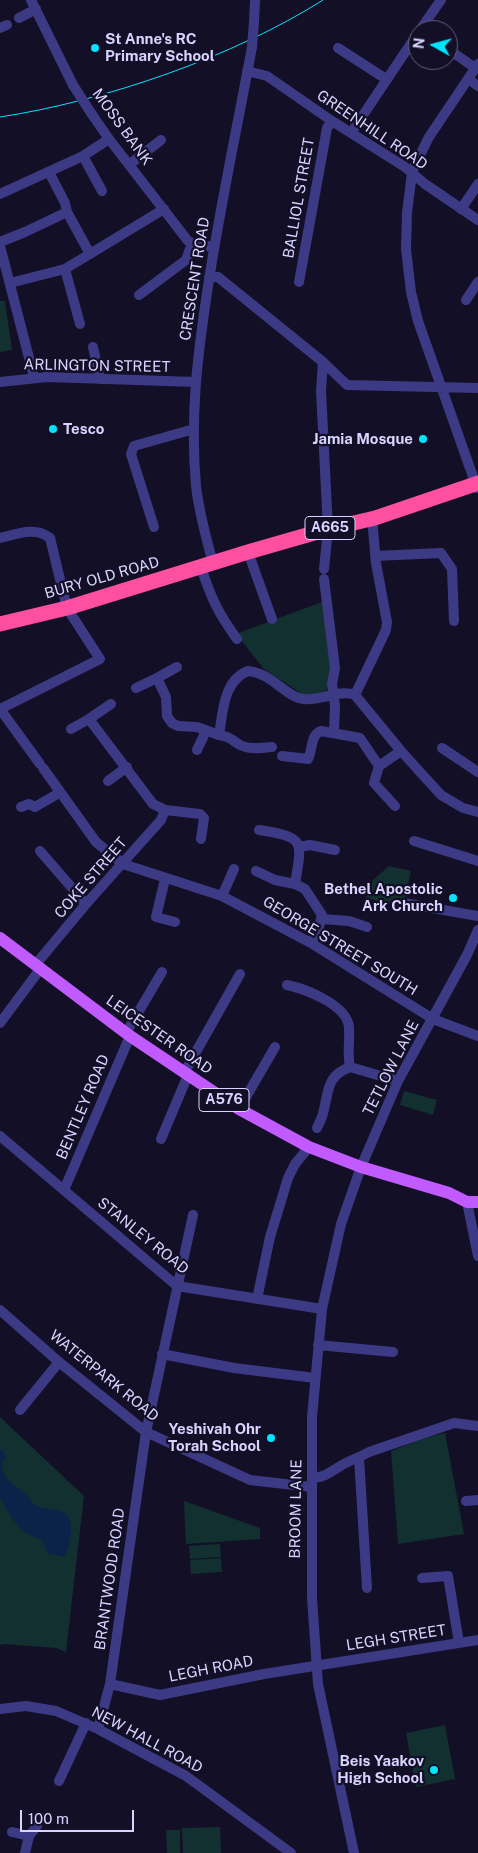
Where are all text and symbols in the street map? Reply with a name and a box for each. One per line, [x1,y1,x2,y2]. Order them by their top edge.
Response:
north arrow [408,20,458,70]
place label: St Anne's RC Primary School [105,30,215,65]
text: N [410,37,428,50]
marker: St Anne's RC Primary School [89,42,101,54]
street label: MOSS BANK [88,85,156,169]
street label: GREENHILL ROAD [313,86,431,174]
street label: BALLIOL STREET [280,136,318,260]
street label: CRESCENT ROAD [176,216,214,342]
street label: ARLINGTON STREET [23,356,171,376]
place label: Tesco [63,420,104,438]
marker: Tesco [47,423,59,435]
place label: Jamia Mosque [312,430,413,448]
marker: Jamia Mosque [417,433,429,445]
road number: A665 [305,516,355,540]
street label: BURY OLD ROAD [43,553,161,603]
street label: COKE STREET [51,834,131,922]
place label: Bethel Apostolic Ark Church [324,880,443,915]
marker: Bethel Apostolic Ark Church [447,892,459,904]
street label: GEORGE STREET SOUTH [259,893,421,999]
street label: LEICESTER ROAD [102,992,216,1078]
street label: TETLOW LANE [359,1017,423,1119]
street label: BENTLEY ROAD [53,1052,113,1162]
road number: A576 [199,1088,249,1112]
street label: STANLEY ROAD [94,1194,192,1278]
street label: WATERPARK ROAD [46,1326,162,1426]
place label: Yeshivah Ohr Torah School [168,1420,261,1455]
marker: Yeshivah Ohr Torah School [265,1432,277,1444]
street label: BROOM LANE [286,1459,306,1559]
street label: BRANTWOOD ROAD [91,1507,129,1651]
street label: LEGH STREET [345,1621,447,1655]
street label: LEGH ROAD [167,1652,255,1686]
street label: NEW HALL ROAD [88,1703,206,1777]
place label: Beis Yaakov High School [337,1752,424,1787]
marker: Beis Yaakov High School [428,1764,440,1776]
scale bar [22,1800,136,1832]
text: 100 m [28,1810,69,1827]

